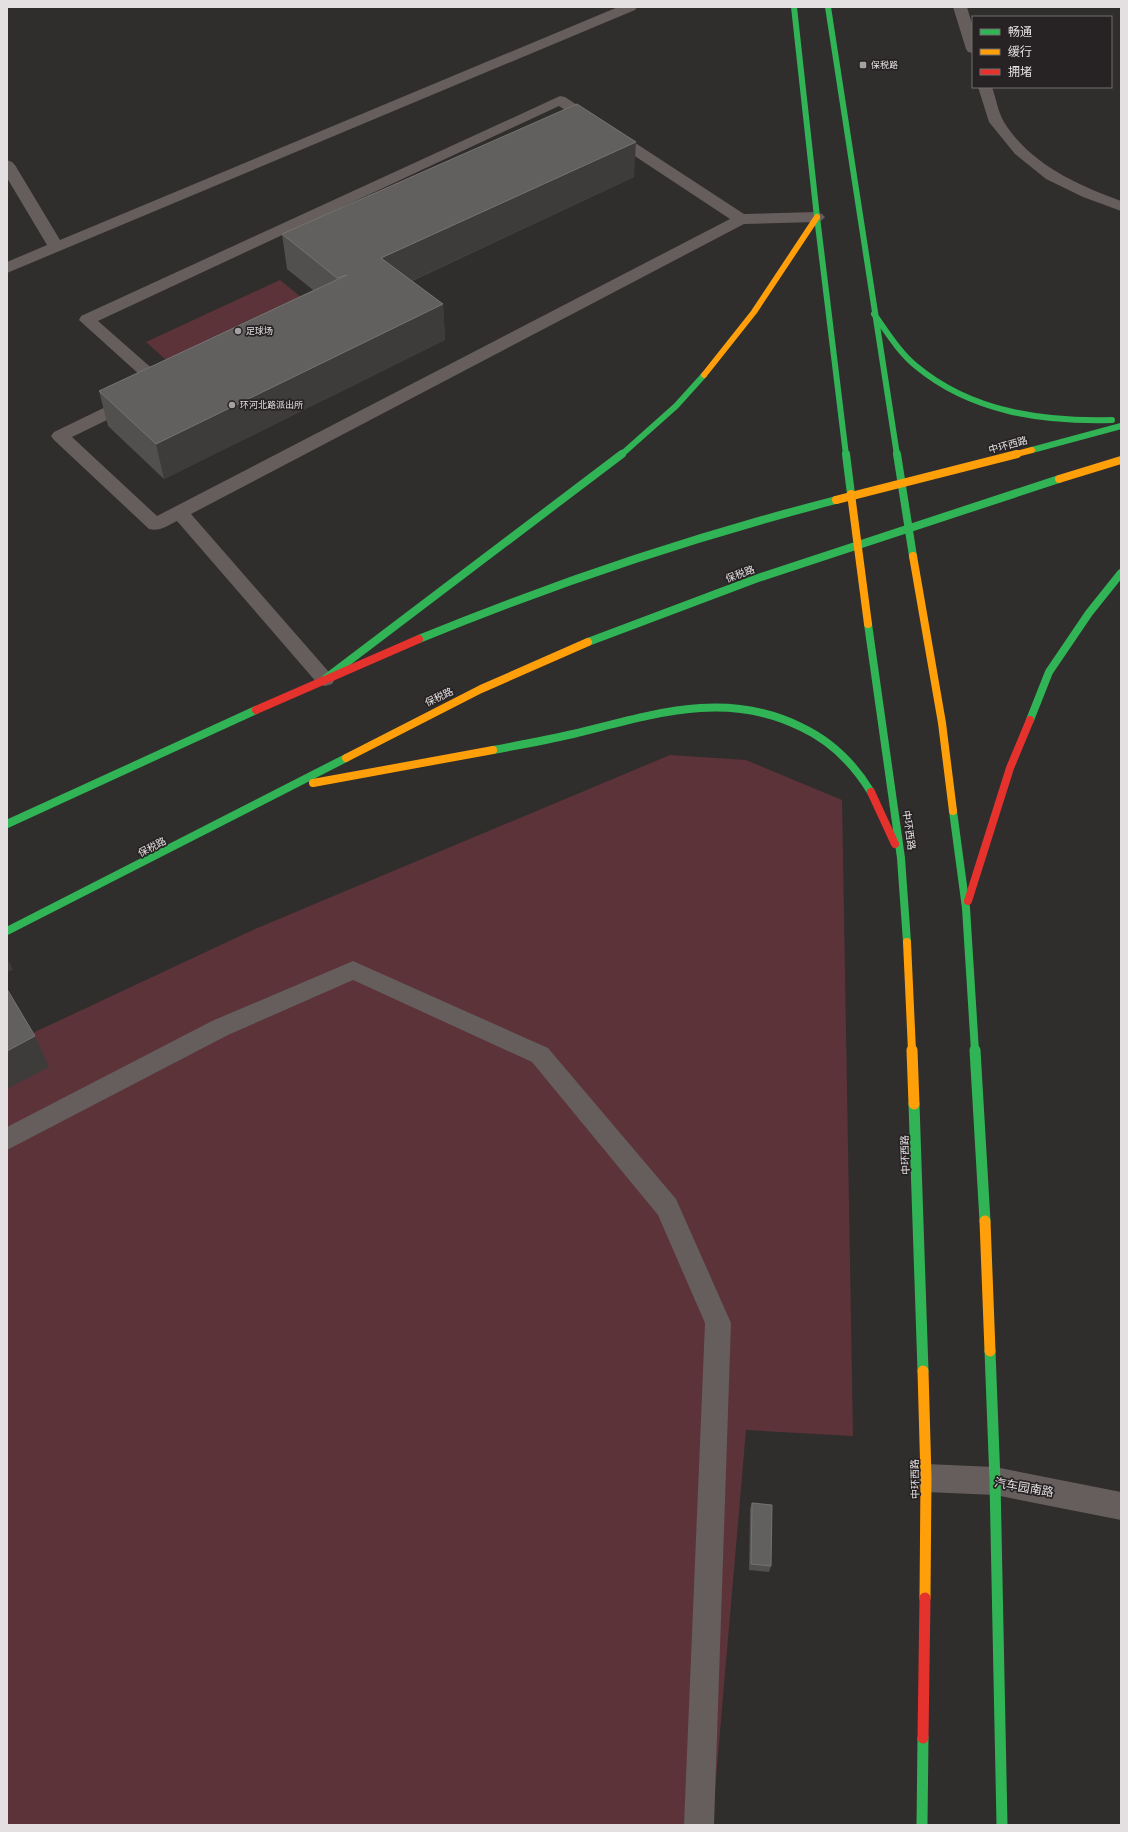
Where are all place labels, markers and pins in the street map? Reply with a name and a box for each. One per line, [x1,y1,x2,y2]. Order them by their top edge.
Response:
place label: 保税路 [871,59,898,71]
marker: 保税路 [858,60,868,70]
place label: 足球场 [246,325,273,337]
marker: 足球场 [233,326,243,336]
place label: 环河北路派出所 [240,399,303,411]
marker: 环河北路派出所 [227,400,237,410]

